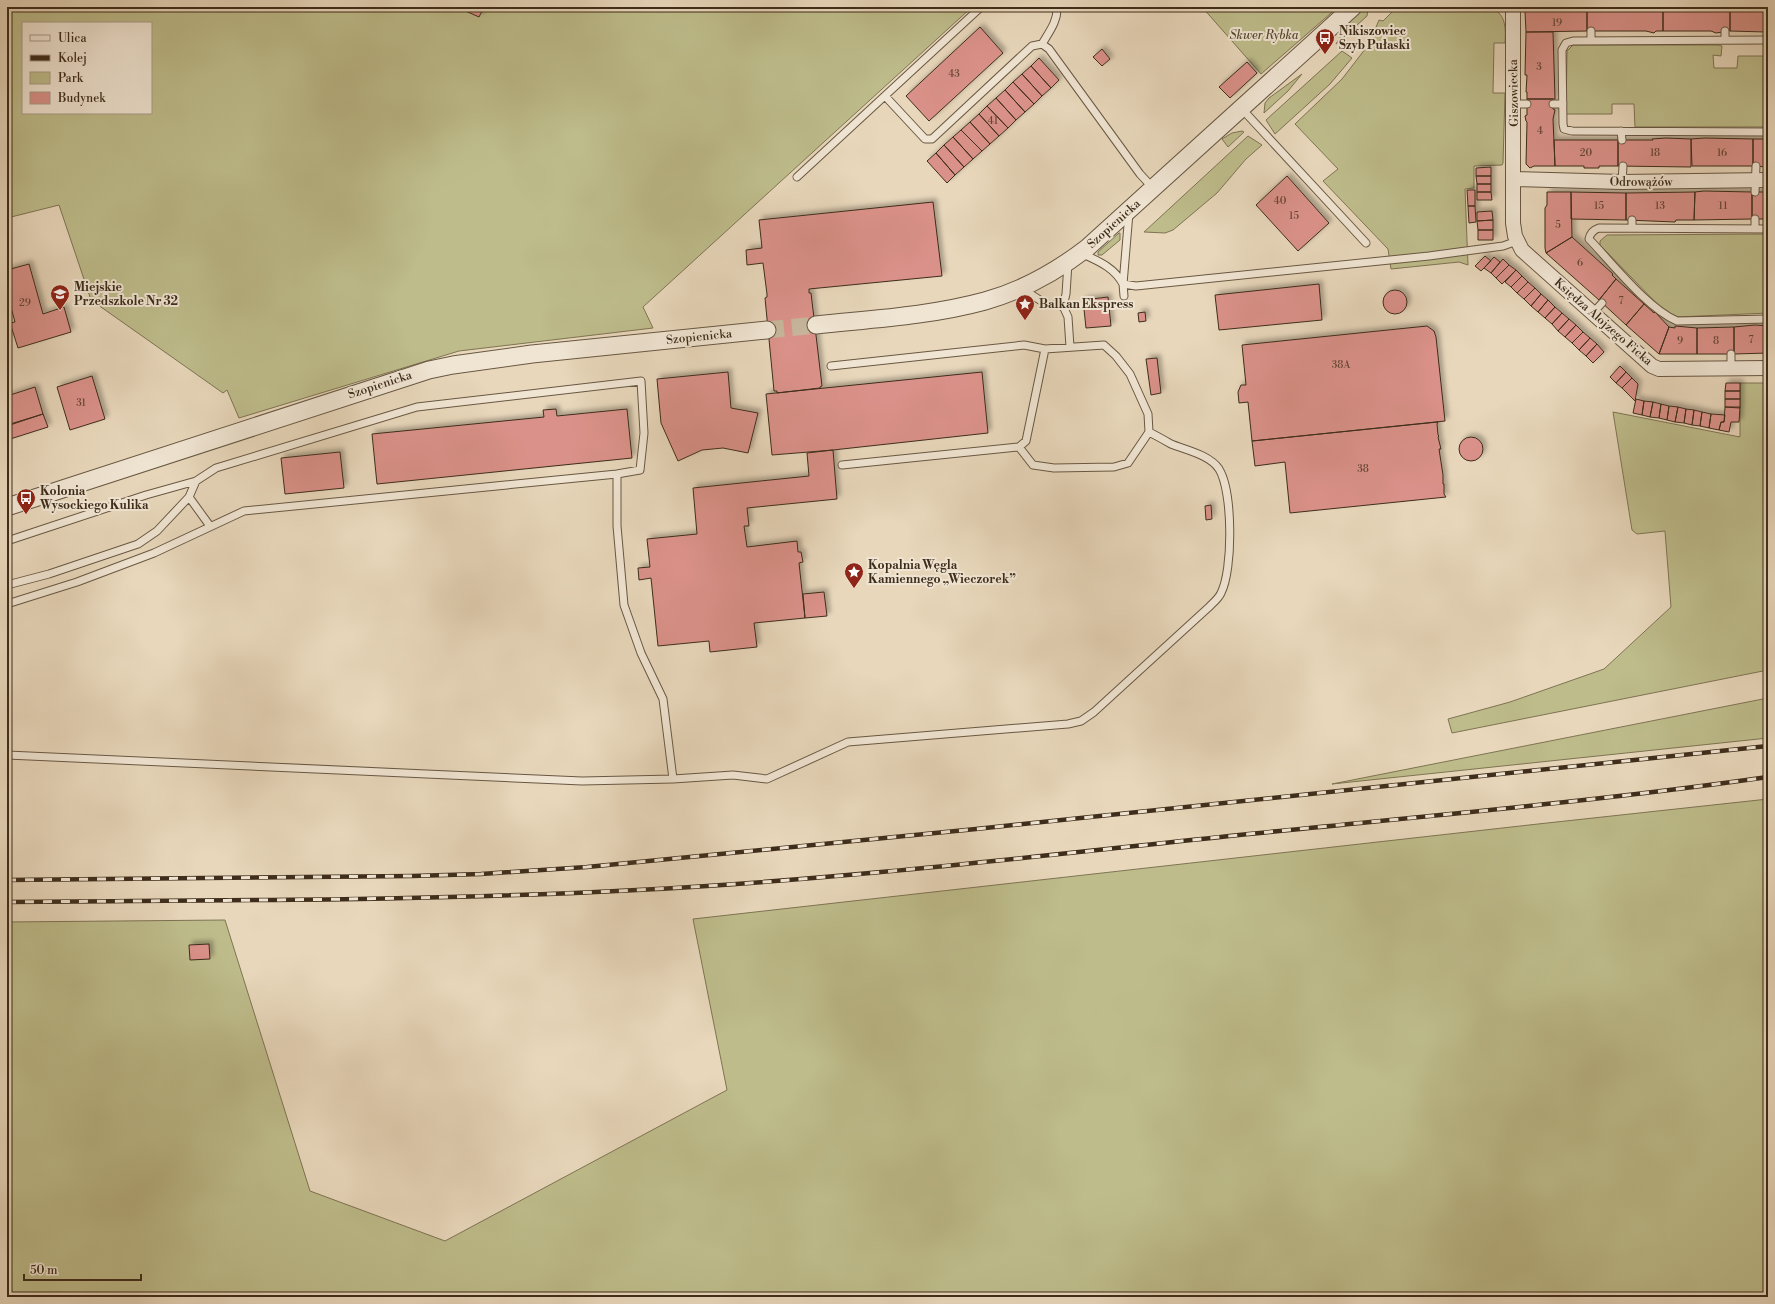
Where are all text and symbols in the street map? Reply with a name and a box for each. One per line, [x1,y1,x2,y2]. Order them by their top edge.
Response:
house number: 19 [1552,17,1562,29]
legend [22,22,152,114]
place label: Nikiszowiec Szyb Pułaski [1339,24,1410,53]
bus stop icon: Nikiszowiec Szyb Pułaski [1314,27,1336,55]
park label: Skwer Rybka [1230,28,1299,43]
text: Ulica [58,31,87,46]
text: Kolej [58,51,87,66]
street label: Giszowiecka [1506,58,1522,127]
house number: 3 [1536,61,1542,73]
house number: 43 [948,68,960,80]
text: Park [58,71,84,86]
text: Budynek [57,91,106,106]
house number: 41 [988,115,999,127]
house number: 4 [1537,125,1543,137]
house number: 20 [1580,147,1593,159]
house number: 18 [1650,147,1660,159]
house number: 16 [1717,147,1727,159]
street label: Odrowążów [1610,175,1673,190]
house number: 40 [1274,195,1287,207]
street label: Szopienicka [1084,196,1144,252]
house number: 15 [1594,200,1604,212]
house number: 13 [1655,200,1665,212]
house number: 11 [1719,200,1728,212]
house number: 15 [1289,210,1299,222]
house number: 5 [1555,219,1561,231]
house number: 6 [1577,257,1583,269]
street label: Księdza Alojzego Ficka [1551,275,1656,369]
place label: Miejskie Przedszkole Nr 32 [74,280,178,309]
school or university icon: Miejskie Przedszkole Nr 32 [49,283,71,311]
place icon: Balkan Ekspress [1014,293,1036,321]
house number: 7 [1618,295,1624,307]
house number: 29 [19,297,31,309]
place label: Balkan Ekspress [1039,297,1133,312]
street label: Szopienicka [665,326,734,348]
house number: 7 [1748,334,1754,346]
house number: 9 [1677,335,1683,347]
house number: 8 [1713,335,1719,347]
house number: 38A [1332,359,1351,371]
street label: Szopienicka [346,367,415,402]
house number: 31 [76,397,86,409]
house number: 38 [1357,463,1369,475]
place label: Kolonia Wysockiego Kulika [39,484,149,513]
bus stop icon: Kolonia Wysockiego Kulika [15,487,37,515]
place label: Kopalnia Węgla Kamiennego „Wieczorek” [868,558,1016,587]
place icon: Kopalnia Węgla Kamiennego „Wieczorek” [843,561,865,589]
scale bar [24,1256,141,1282]
text: 50 m [30,1263,58,1278]

